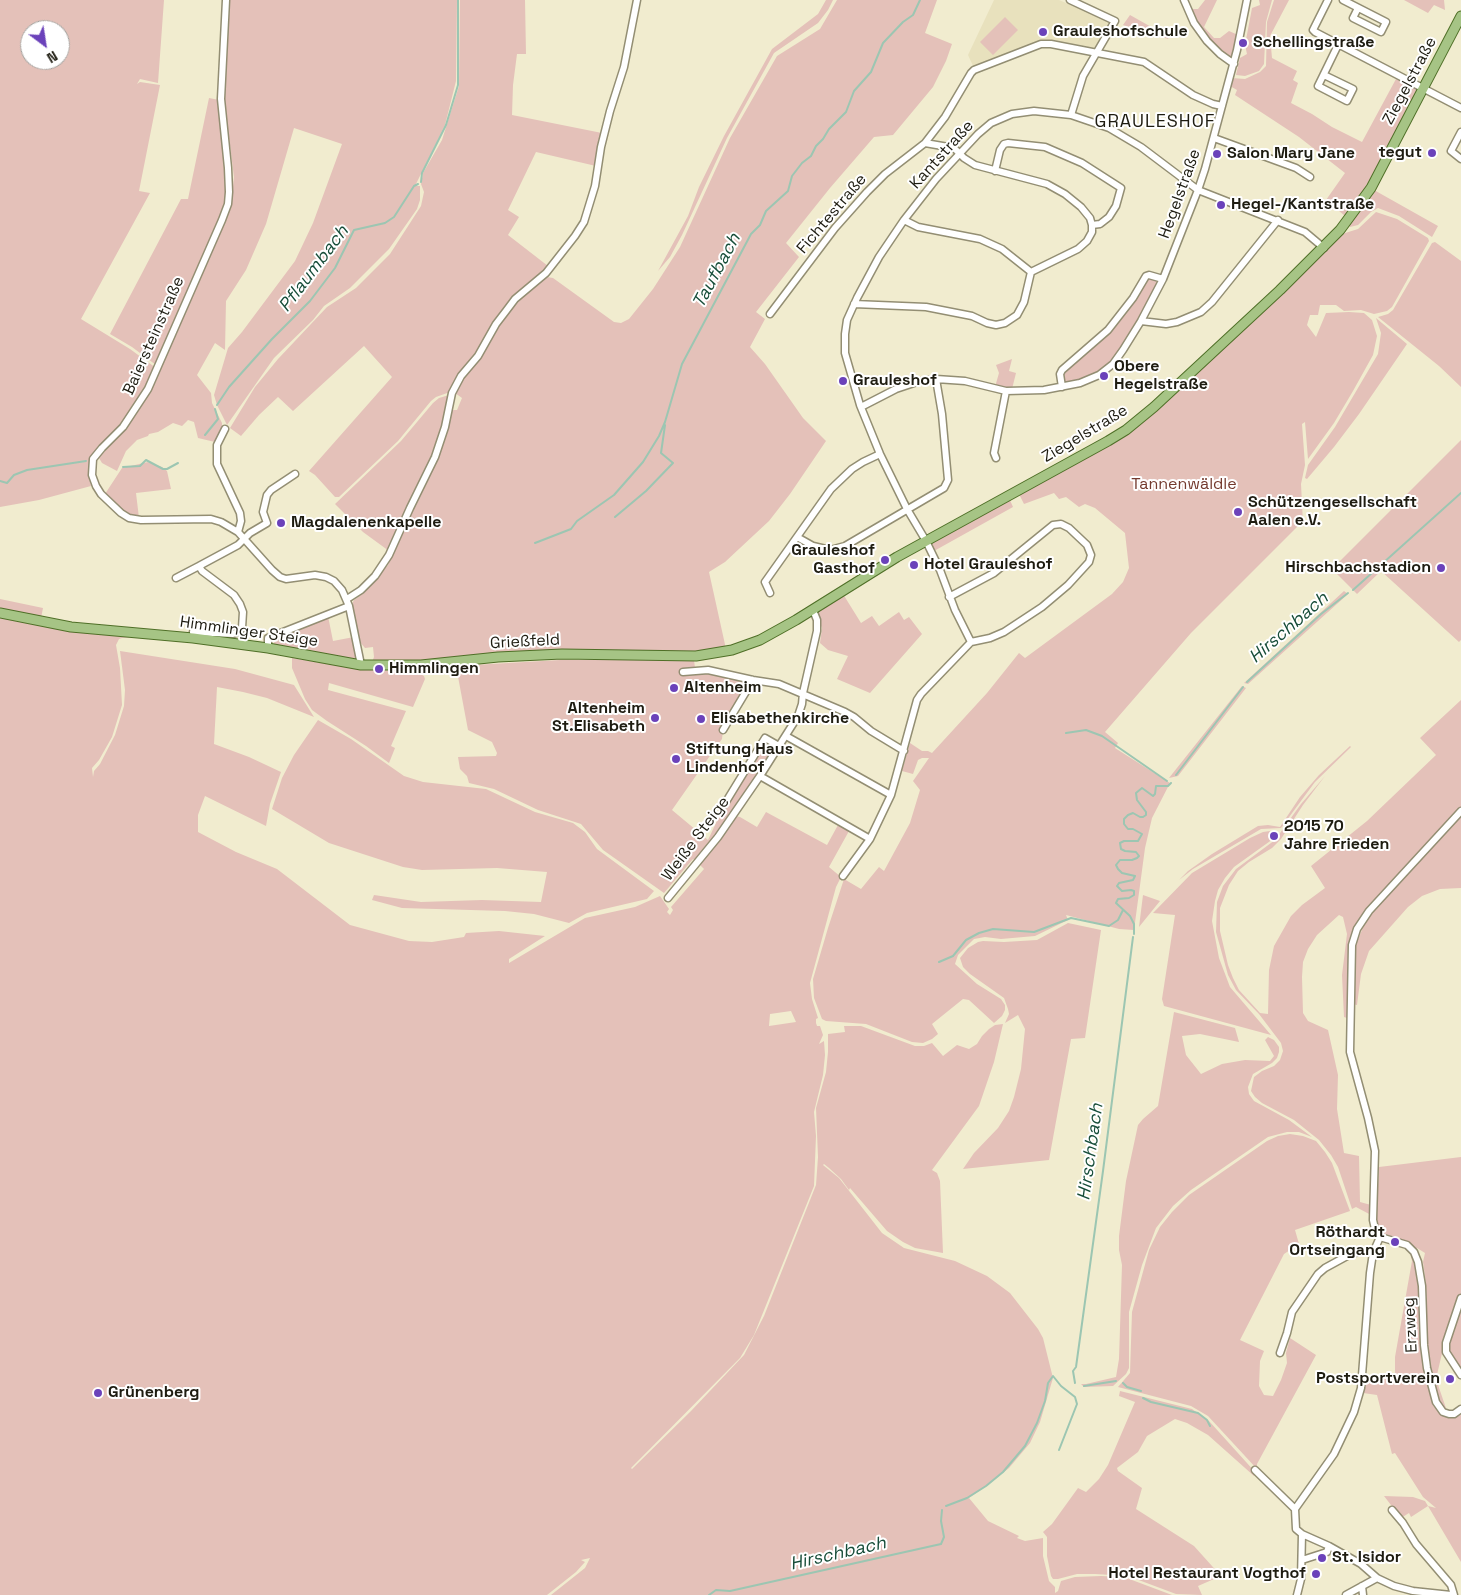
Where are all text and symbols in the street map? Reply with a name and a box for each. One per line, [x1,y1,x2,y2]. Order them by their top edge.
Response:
north arrow [20,20,70,70]
place label: Grauleshofschule [1053,22,1188,42]
marker: Grauleshofschule [1037,26,1049,38]
place label: Schellingstraße [1253,33,1375,53]
street label: Ziegelstraße [1379,34,1441,128]
marker: Schellingstraße [1237,37,1249,49]
text: N [44,47,61,67]
district label: GRAULESHOF [1093,111,1217,133]
street label: Kantstraße [906,117,978,193]
place label: tegut [1378,143,1422,163]
place label: Salon Mary Jane [1227,144,1355,164]
street label: Hegelstraße [1155,147,1205,241]
marker: tegut [1426,147,1438,159]
marker: Salon Mary Jane [1211,148,1223,160]
street label: Fichtestraße [793,170,871,258]
place label: Hegel-/Kantstraße [1231,195,1374,215]
marker: Hegel-/Kantstraße [1215,199,1227,211]
water label: Pflaumbach [274,221,354,317]
water label: Taufbach [688,230,746,312]
street label: Baiersteinstraße [119,274,189,398]
place label: Obere Hegelstraße [1114,357,1208,395]
marker: Obere Hegelstraße [1098,370,1110,382]
place label: Grauleshof [853,371,937,391]
marker: Grauleshof [837,375,849,387]
street label: Ziegelstraße [1039,401,1131,467]
park label: Tannenwäldle [1131,475,1237,495]
place label: Schützengesellschaft Aalen e.V. [1248,493,1417,531]
marker: Schützengesellschaft Aalen e.V. [1232,506,1244,518]
place label: Magdalenenkapelle [291,513,442,533]
marker: Magdalenenkapelle [275,517,287,529]
place label: Grauleshof Gasthof [791,541,875,579]
marker: Grauleshof Gasthof [879,554,891,566]
place label: Hotel Grauleshof [924,555,1052,575]
place label: Hirschbachstadion [1285,558,1431,578]
marker: Hotel Grauleshof [908,559,920,571]
marker: Hirschbachstadion [1435,562,1447,574]
water label: Hirschbach [1245,588,1333,668]
street label: Himmlinger Steige [179,613,319,651]
street label: Grießfeld [490,631,560,653]
place label: Himmlingen [389,659,479,679]
marker: Himmlingen [373,663,385,675]
place label: Altenheim [684,678,762,698]
marker: Altenheim [668,682,680,694]
place label: Altenheim St.Elisabeth [552,699,645,737]
place label: Elisabethenkirche [711,709,849,729]
marker: Altenheim St.Elisabeth [649,712,661,724]
marker: Elisabethenkirche [695,713,707,725]
place label: Stiftung Haus Lindenhof [686,740,793,778]
marker: Stiftung Haus Lindenhof [670,753,682,765]
street label: Weiße Steige [658,793,734,885]
place label: 2015 70 Jahre Frieden [1284,817,1389,855]
marker: 2015 70 Jahre Frieden [1268,830,1280,842]
water label: Hirschbach [1074,1102,1108,1202]
place label: Röthardt Ortseingang [1289,1223,1385,1261]
marker: Röthardt Ortseingang [1389,1236,1401,1248]
street label: Erzweg [1400,1297,1422,1353]
place label: Postsportverein [1316,1369,1440,1389]
marker: Postsportverein [1444,1373,1456,1385]
place label: Grünenberg [108,1383,199,1403]
marker: Grünenberg [92,1387,104,1399]
water label: Hirschbach [788,1532,888,1576]
place label: St. Isidor [1332,1548,1401,1568]
marker: St. Isidor [1316,1552,1328,1564]
place label: Hotel Restaurant Vogthof [1108,1564,1306,1584]
marker: Hotel Restaurant Vogthof [1310,1568,1322,1580]

